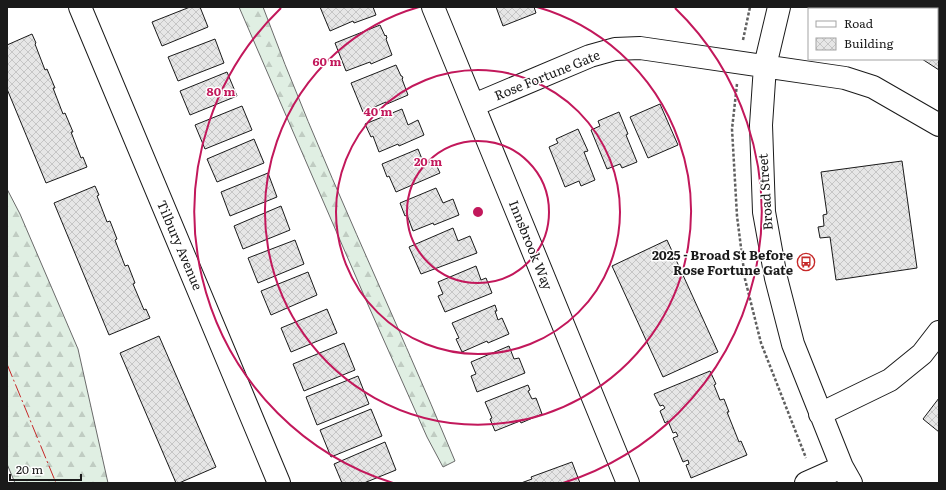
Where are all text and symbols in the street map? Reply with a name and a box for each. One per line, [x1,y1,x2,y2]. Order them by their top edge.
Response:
legend [808,8,938,60]
text: Road [844,14,874,32]
text: Building [844,34,894,52]
street label: Rose Fortune Gate [491,45,603,104]
text: 60 m [313,52,341,70]
text: 80 m [207,82,235,100]
text: 40 m [364,102,393,120]
text: 20 m [414,152,442,170]
street label: Broad Street [752,152,777,231]
street label: Tilbury Avenue [153,197,208,293]
street label: Innsbrook Way [505,197,558,293]
centre of rings [471,205,485,219]
place label: 2025 - Broad St Before Rose Fortune Gate [652,245,793,279]
bus stop icon: 2025 - Broad St Before Rose Fortune Gate [796,252,816,272]
scale bar [10,456,81,482]
text: 20 m [16,460,43,478]

